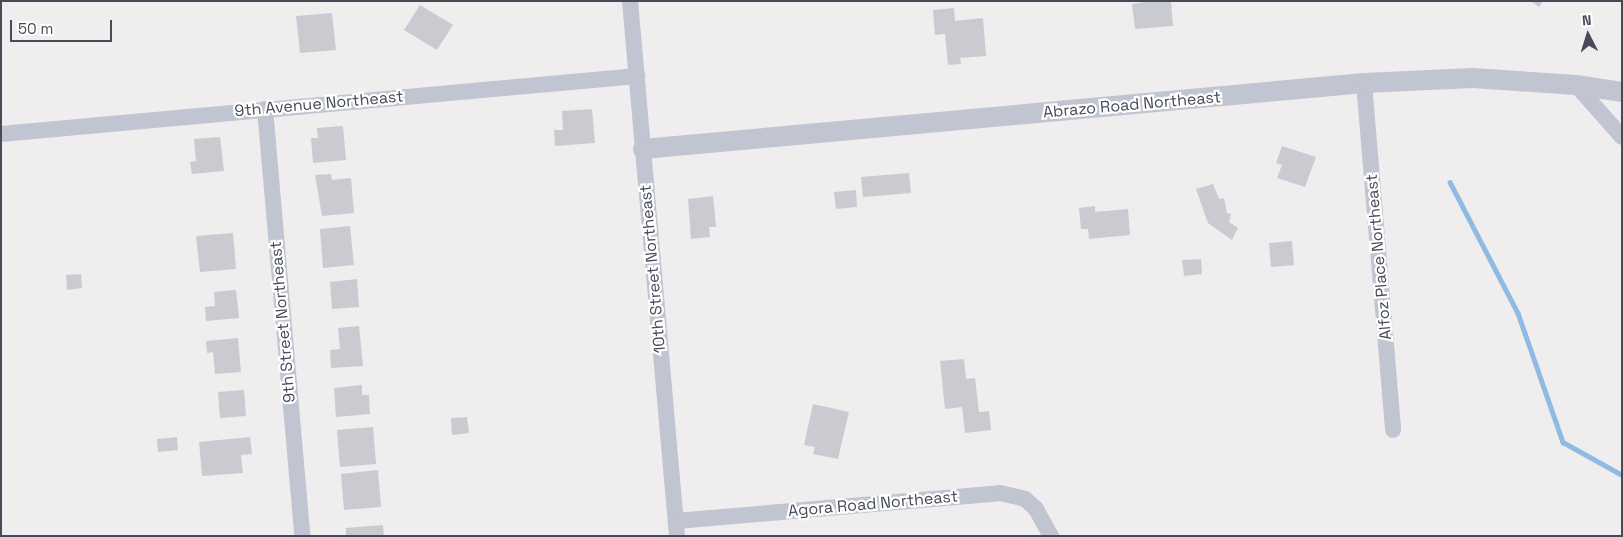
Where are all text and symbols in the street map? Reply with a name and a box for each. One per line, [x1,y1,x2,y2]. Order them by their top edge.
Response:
scale bar [12,10,115,42]
north arrow [1563,10,1613,60]
text: N [1581,11,1592,29]
text: 50 m [18,19,53,38]
street label: 9th Avenue Northeast [234,87,404,121]
street label: Abrazo Road Northeast [1042,88,1222,122]
street label: Alfoz Place Northeast [1362,173,1396,341]
street label: 10th Street Northeast [636,184,670,354]
street label: 9th Street Northeast [266,240,300,404]
street label: Agora Road Northeast [787,487,959,521]

